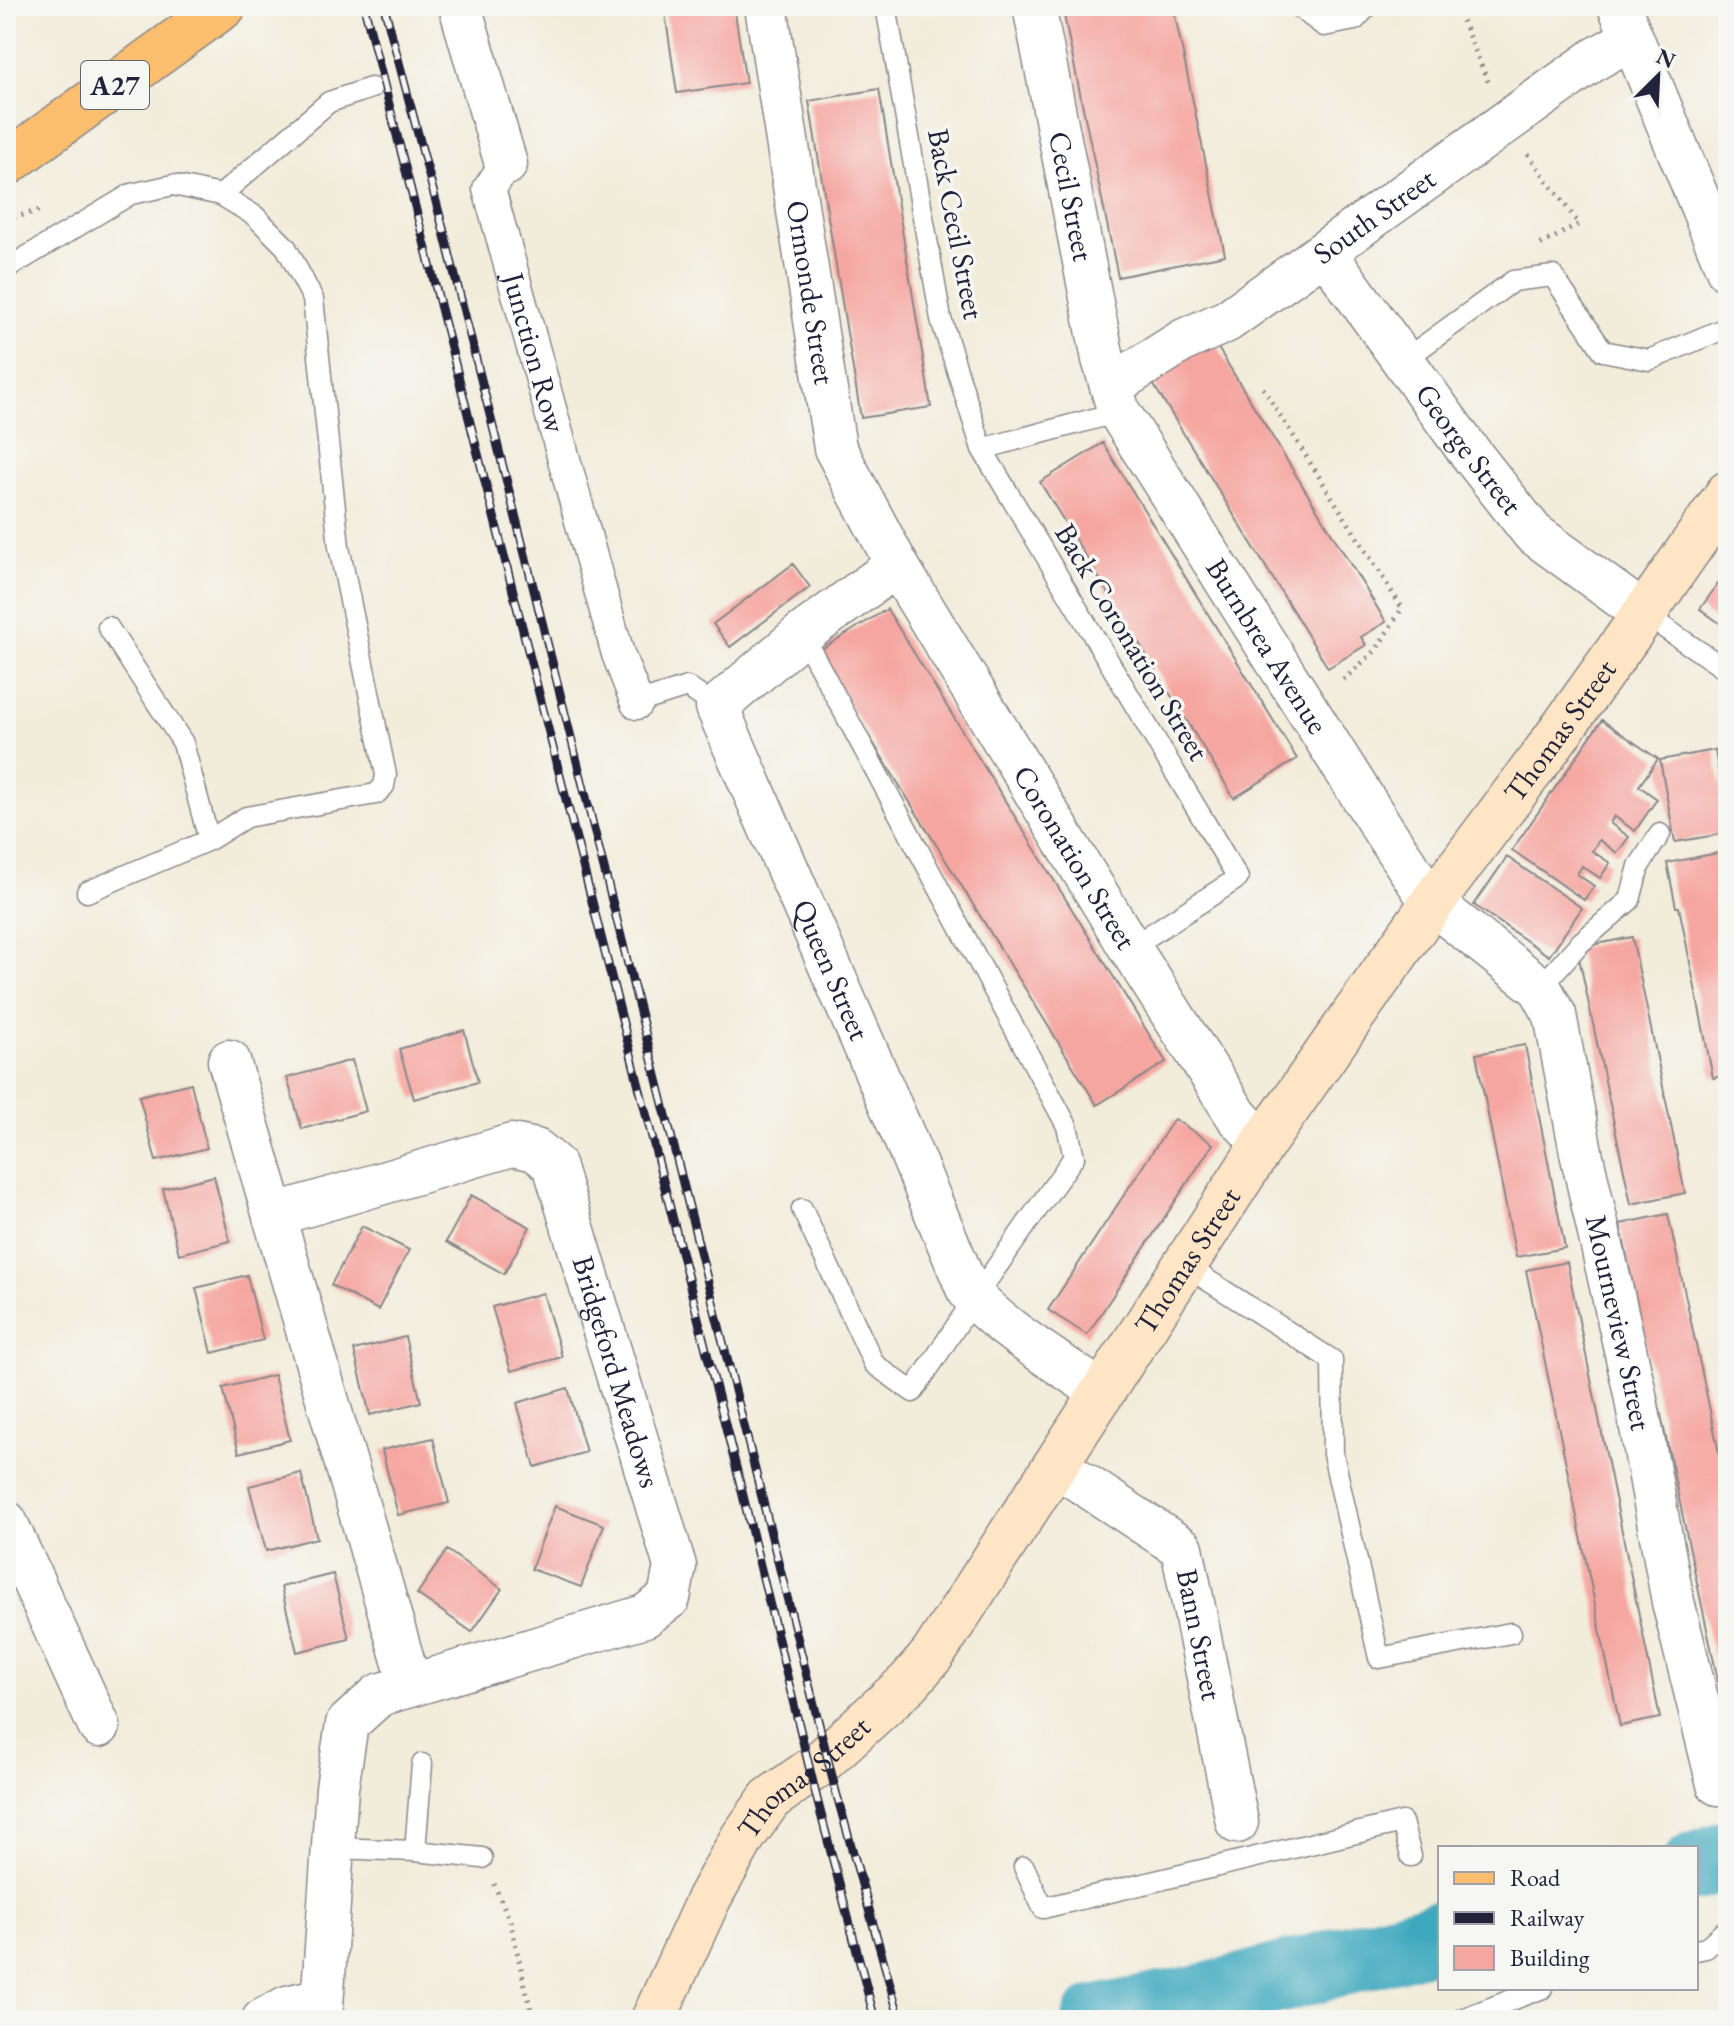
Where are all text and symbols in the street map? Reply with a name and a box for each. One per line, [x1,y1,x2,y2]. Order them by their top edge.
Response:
north arrow [1618,36,1698,116]
text: N [1652,41,1680,75]
road number: A27 [81,61,149,109]
street label: Back Cecil Street [919,125,994,323]
street label: Cecil Street [1040,128,1104,265]
street label: South Street [1305,159,1443,273]
street label: Ormonde Street [778,198,845,388]
street label: Junction Row [493,265,576,437]
street label: George Street [1407,375,1532,523]
street label: Back Coronation Street [1046,516,1219,768]
street label: Burnbrea Avenue [1197,551,1338,741]
street label: Thomas Street [1495,651,1625,810]
street label: Coronation Street [1005,758,1146,957]
street label: Queen Street [784,893,880,1046]
street label: Thomas Street [1125,1179,1249,1341]
street label: Mourneview Street [1577,1211,1661,1434]
street label: Bridgeford Meadows [564,1251,670,1492]
street label: Bann Street [1168,1565,1232,1704]
street label: Thomas Street [728,1707,879,1846]
legend [1438,1846,1698,1990]
text: Road [1510,1862,1561,1893]
text: Railway [1510,1902,1585,1933]
text: Building [1510,1942,1590,1973]

